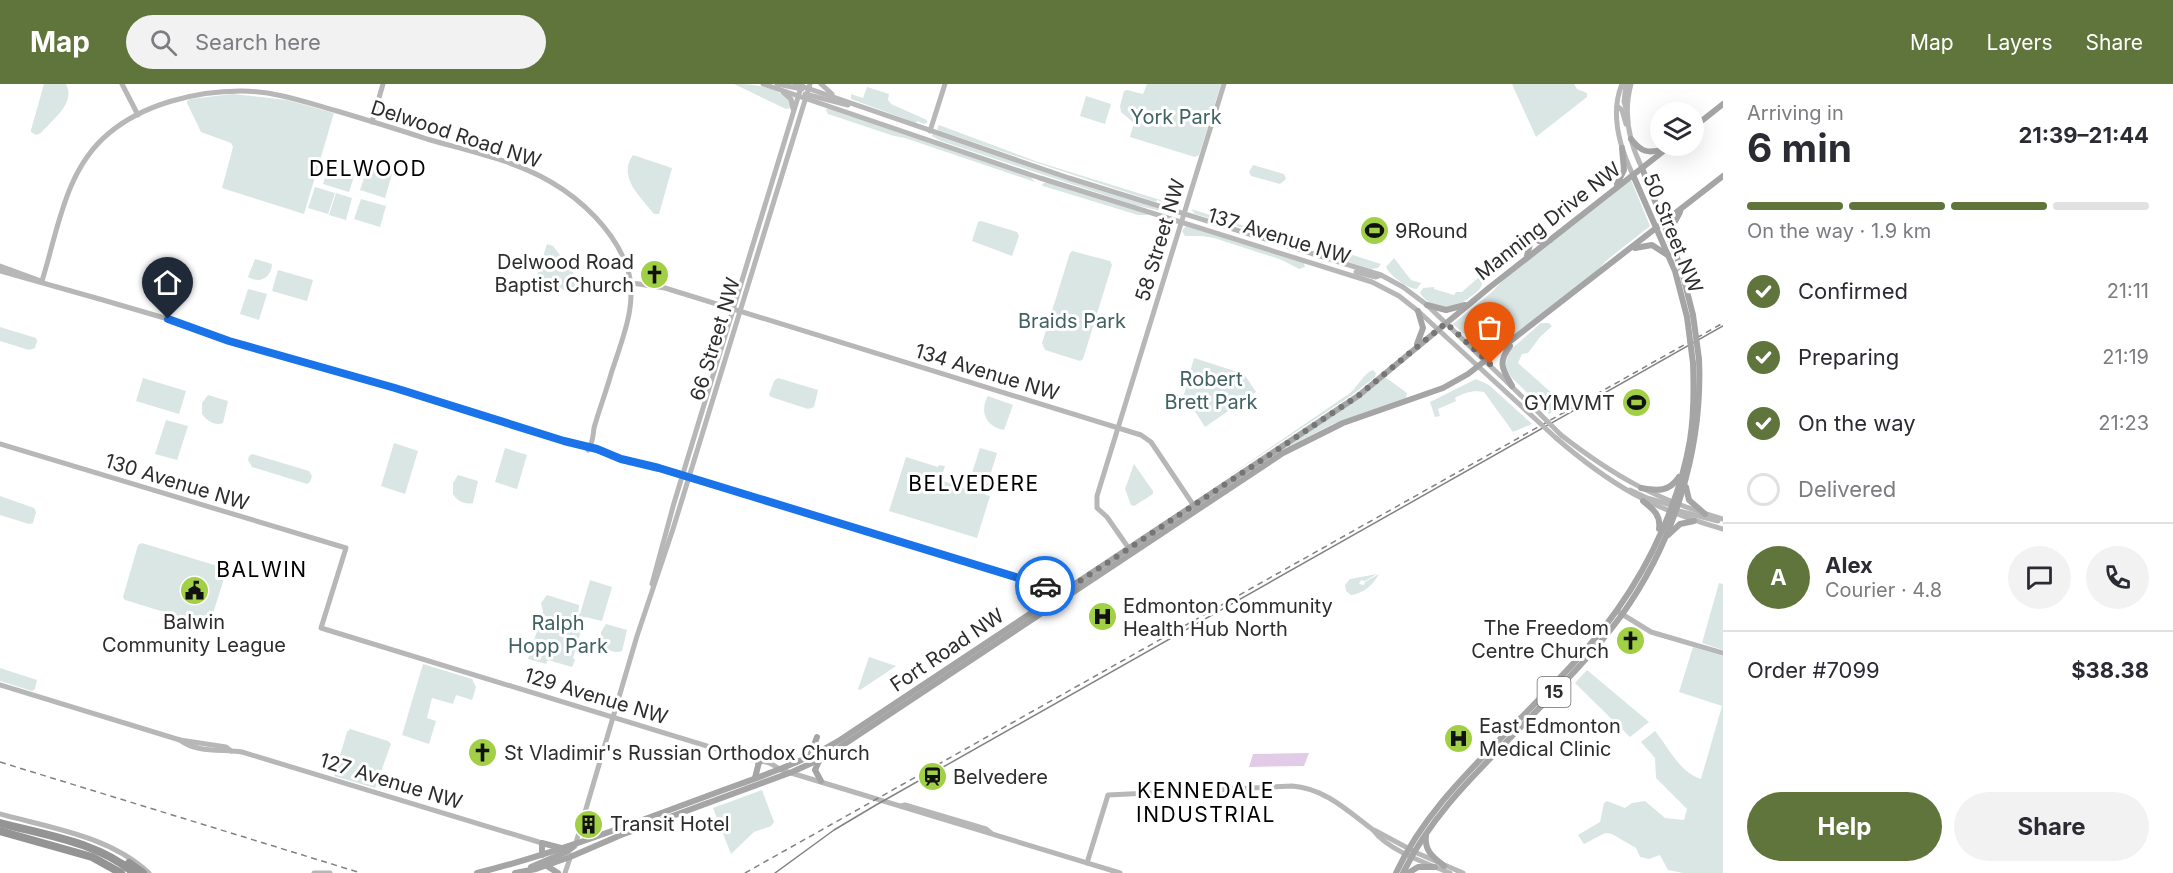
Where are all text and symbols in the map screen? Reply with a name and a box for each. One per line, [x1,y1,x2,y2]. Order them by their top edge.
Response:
search box [126,15,546,69]
text: Map [30,25,90,59]
icon: search [147,26,180,59]
text: Search here [195,29,321,55]
text: Map [1910,30,1954,55]
text: Layers [1987,30,2053,55]
text: Share [2086,30,2143,55]
street label: Delwood Road NW [368,95,544,173]
text: Arriving in [1747,101,1844,125]
map controls [1650,102,1704,156]
button: layers [1650,102,1704,156]
park label: York Park [1130,105,1222,129]
text: 21:39–21:44 [2018,122,2149,148]
text: 6 min [1747,124,1852,171]
district label: DELWOOD [309,156,427,181]
street label: Manning Drive NW [1471,157,1626,285]
street label: 50 Street NW [1638,170,1708,297]
street label: 58 Street NW [1130,175,1190,304]
street label: 137 Avenue NW [1205,203,1354,269]
sports icon: 9Round [1358,215,1390,247]
place label: 9Round [1395,219,1468,243]
text: On the way · 1.9 km [1747,219,1931,243]
place label: Delwood Road Baptist Church [495,250,634,297]
pin [142,257,193,319]
church icon: Delwood Road Baptist Church [639,258,671,290]
icon: home [151,266,184,299]
street label: 66 Street NW [685,274,745,403]
icon: check [1747,275,1780,308]
text: Confirmed [1798,278,1908,304]
text: 21:11 [2107,279,2149,303]
pin [1464,302,1515,364]
park label: Braids Park [1018,309,1126,333]
icon: bag [1473,311,1506,344]
street label: 134 Avenue NW [912,339,1062,405]
icon: check [1747,341,1780,374]
text: Preparing [1798,344,1899,370]
text: 21:19 [2102,345,2149,369]
park label: Robert Brett Park [1165,367,1258,414]
sports icon: GYMVMT [1620,387,1652,419]
place label: GYMVMT [1524,391,1615,415]
icon: check [1747,407,1780,440]
text: On the way [1798,410,1916,436]
text: 21:23 [2098,411,2149,435]
street label: 130 Avenue NW [102,449,252,515]
district label: BELVEDERE [908,471,1040,496]
text: Delivered [1798,476,1896,502]
button: chat [2008,546,2071,609]
button: phone [2086,546,2149,609]
text: Alex [1825,552,1873,578]
courier [1015,556,1075,616]
district label: BALWIN [216,557,308,582]
text: A [1770,564,1787,590]
icon: car [1029,570,1062,603]
public building icon: Balwin Community League [178,575,210,607]
text: Courier · 4.8 [1825,578,1942,602]
place label: Edmonton Community Health Hub North [1123,594,1333,641]
hospital icon: Edmonton Community Health Hub North [1086,601,1118,633]
street label: Fort Road NW [886,603,1009,697]
place label: Balwin Community League [102,610,286,657]
park label: Ralph Hopp Park [508,611,608,658]
place label: The Freedom Centre Church [1471,616,1609,663]
church icon: The Freedom Centre Church [1614,624,1646,656]
text: Order #7099 [1747,657,1880,683]
text: $38.38 [2071,657,2149,683]
street label: 129 Avenue NW [521,663,671,729]
road number: 15 [1538,677,1570,707]
place label: East Edmonton Medical Clinic [1479,714,1621,761]
hospital icon: East Edmonton Medical Clinic [1442,722,1474,754]
church icon: St Vladimir's Russian Orthodox Church [467,737,499,769]
place label: St Vladimir's Russian Orthodox Church [504,741,870,765]
street label: 127 Avenue NW [317,748,466,814]
station icon: Belvedere [916,761,948,793]
place label: Belvedere [953,765,1048,789]
district label: KENNEDALE INDUSTRIAL [1136,778,1276,827]
button: Help [1747,792,1942,861]
button: Share [1954,792,2149,861]
building icon: Transit Hotel [573,808,605,840]
place label: Transit Hotel [610,812,730,836]

